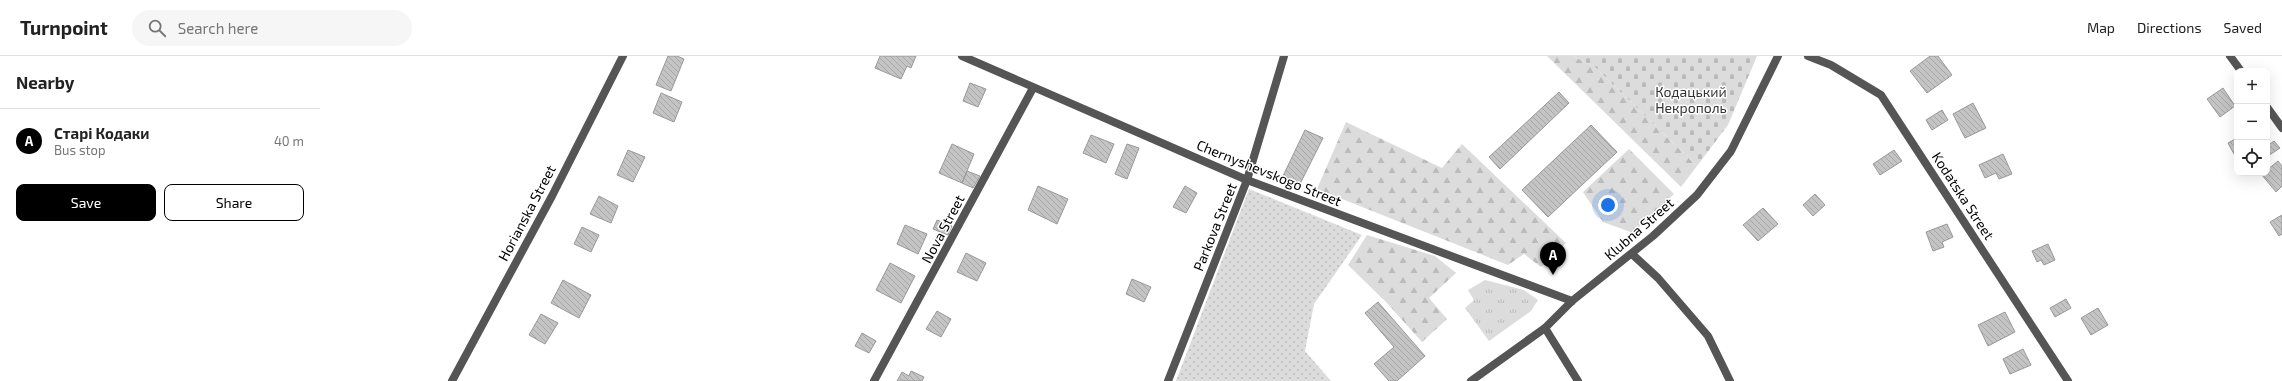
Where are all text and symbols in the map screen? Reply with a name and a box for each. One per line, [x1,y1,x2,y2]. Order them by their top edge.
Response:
search box [132,10,412,46]
text: Turnpoint [20,16,108,39]
icon: search [146,17,168,39]
text: Search here [178,19,258,37]
text: Map [2087,19,2115,36]
text: Directions [2137,19,2202,36]
text: Saved [2224,19,2262,36]
map controls [2234,68,2270,176]
button: + [2234,68,2270,104]
text: Nearby [16,72,74,92]
park label: Кодацький Некрополь [1655,83,1727,116]
button: − [2234,104,2270,140]
text: Старі Кодаки [54,124,149,142]
text: A [25,133,33,149]
text: 40 m [274,133,304,149]
street label: Chernyshevskogo Street [1194,136,1344,209]
button: locate [2234,140,2270,176]
text: Bus stop [54,142,105,158]
street label: Kodatska Street [1929,149,1998,243]
street label: Horianska Street [494,162,559,264]
street label: Parkova Street [1189,180,1240,273]
button: Save [16,184,156,221]
button: Share [164,184,304,221]
street label: Nova Street [917,192,968,266]
street label: Klubna Street [1601,194,1677,263]
your location [1598,195,1618,215]
pin: A [1540,242,1566,275]

